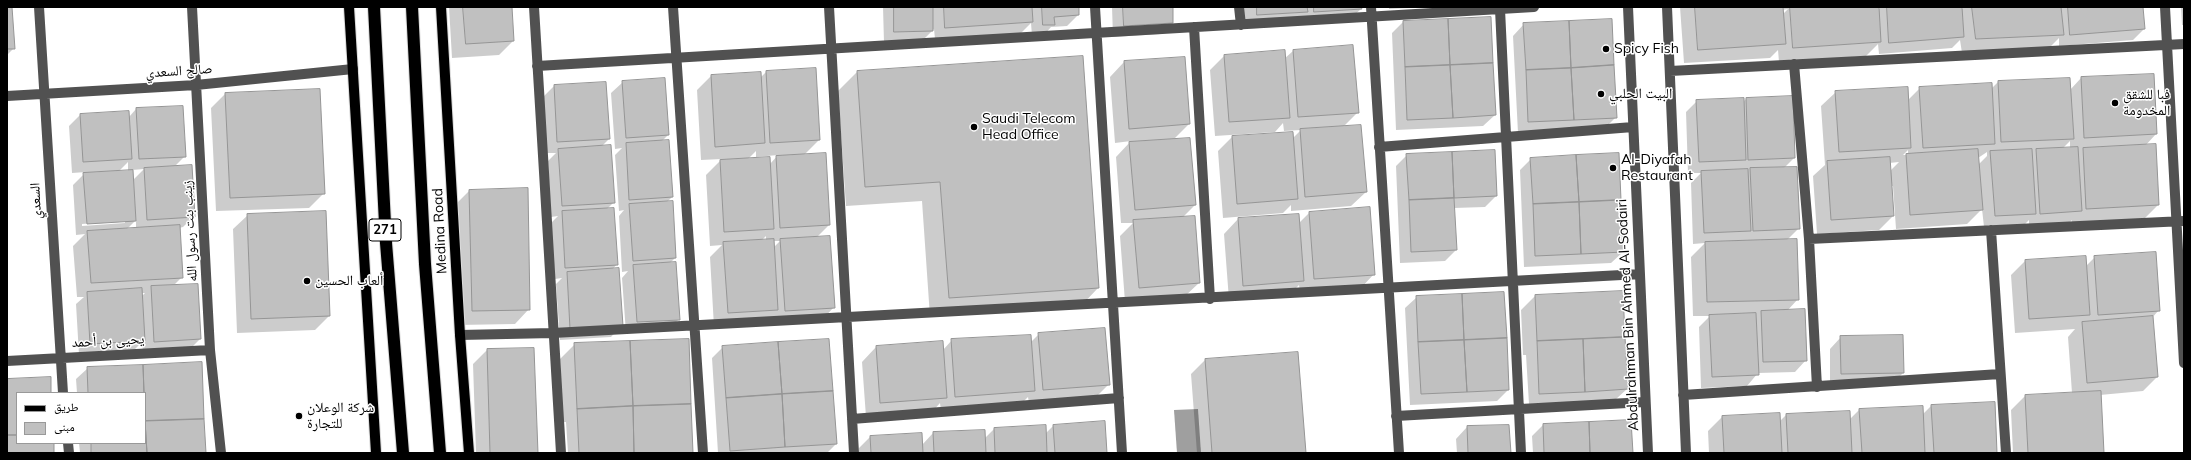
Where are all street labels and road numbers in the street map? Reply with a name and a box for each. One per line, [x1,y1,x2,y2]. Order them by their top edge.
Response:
street label: صالح السعدي [145,60,213,82]
street label: زينب بنت رسول الله [179,180,201,282]
street label: السعدي [27,182,45,220]
street label: Medina Road [429,188,451,274]
street label: Abdulrahman Bin Ahmed Al-Sodairi [1614,199,1642,431]
road number: 271 [369,219,401,241]
street label: يحيى بن أحمد [71,331,145,351]

